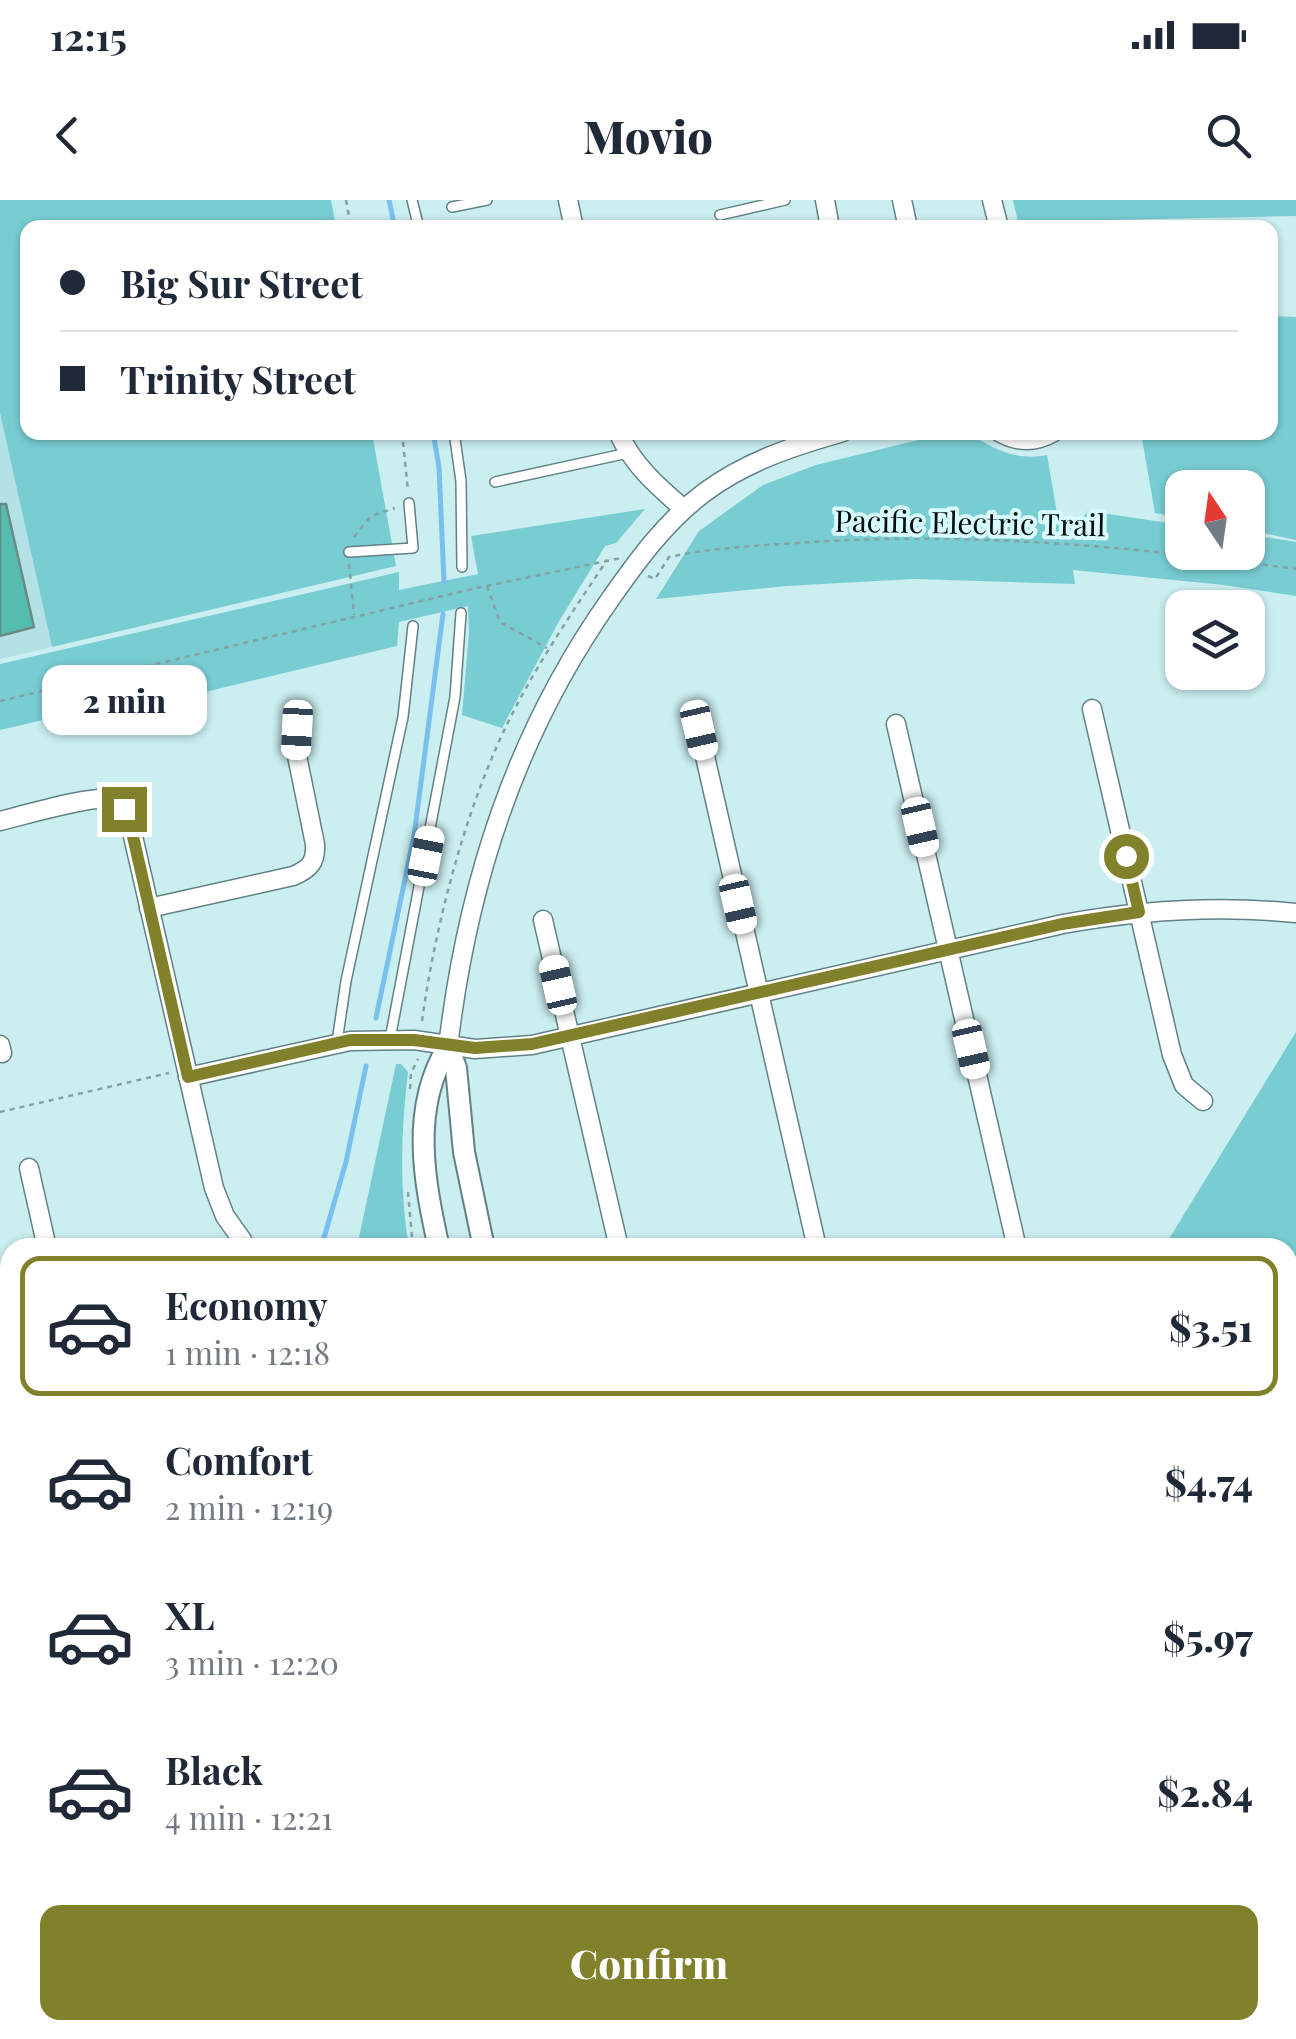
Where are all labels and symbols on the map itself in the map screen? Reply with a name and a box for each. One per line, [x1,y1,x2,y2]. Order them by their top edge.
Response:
north arrow [1165,470,1265,570]
street label: Pacific Electric Trail [834,500,1106,544]
callout: 2 min [42,664,206,734]
car [678,697,720,763]
car [280,699,314,761]
route end [102,787,147,832]
car [899,794,941,860]
car [406,824,446,888]
route start [1104,834,1149,879]
car [717,871,759,937]
car [537,952,579,1018]
car [950,1016,992,1082]

